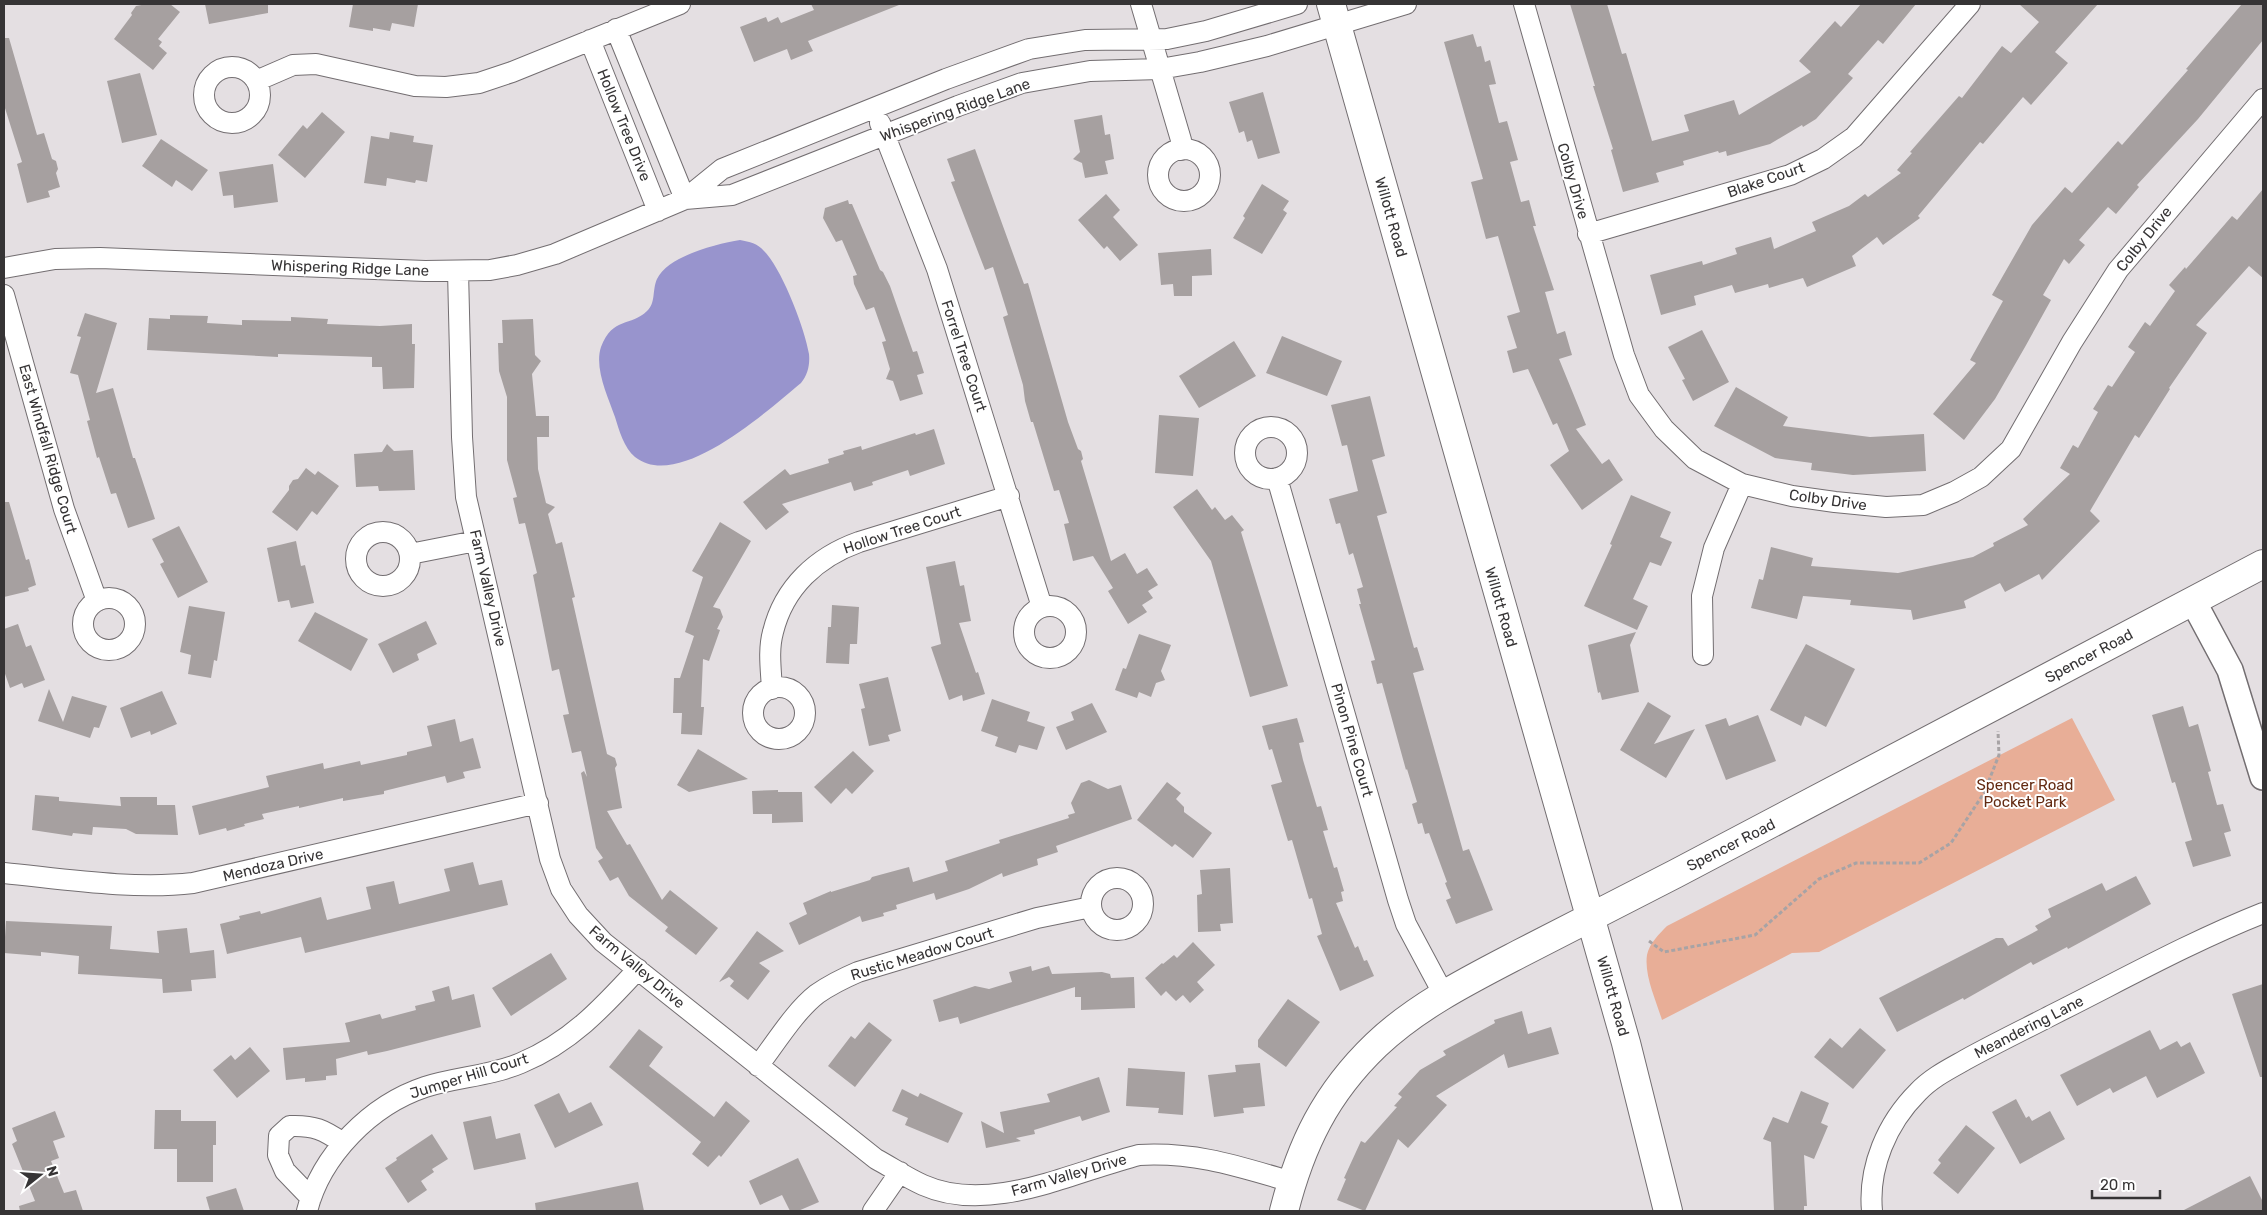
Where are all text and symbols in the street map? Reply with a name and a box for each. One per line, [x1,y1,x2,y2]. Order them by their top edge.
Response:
street label: Hollow Tree Drive [593,66,655,184]
street label: Whispering Ridge Lane [877,74,1033,146]
street label: Colby Drive [1554,141,1592,221]
street label: Blake Court [1725,158,1807,202]
street label: Willott Road [1371,175,1411,259]
street label: Colby Drive [2112,203,2176,275]
street label: Whispering Ridge Lane [271,256,429,280]
street label: Forrel Tree Court [937,298,991,414]
street label: East Windfall Ridge Court [15,362,81,536]
street label: Colby Drive [1788,486,1868,514]
street label: Hollow Tree Court [841,502,963,558]
street label: Farm Valley Drive [466,528,510,648]
street label: Willott Road [1481,565,1521,649]
street label: Spencer Road [2042,625,2136,687]
street label: Pinon Pine Court [1327,681,1377,799]
park label: Spencer Road Pocket Park [1976,776,2074,811]
street label: Spencer Road [1684,815,1778,875]
street label: Mendoza Drive [221,845,325,885]
street label: Farm Valley Drive [586,922,688,1012]
street label: Rustic Meadow Court [848,924,996,984]
street label: Willott Road [1593,954,1633,1038]
street label: Meandering Lane [1971,992,2087,1062]
street label: Jumper Hill Court [408,1049,530,1103]
north arrow [15,1150,65,1200]
street label: Farm Valley Drive [1009,1150,1129,1200]
text: N [42,1164,62,1179]
scale bar [2092,1168,2160,1200]
text: 20 m [2100,1176,2135,1194]

